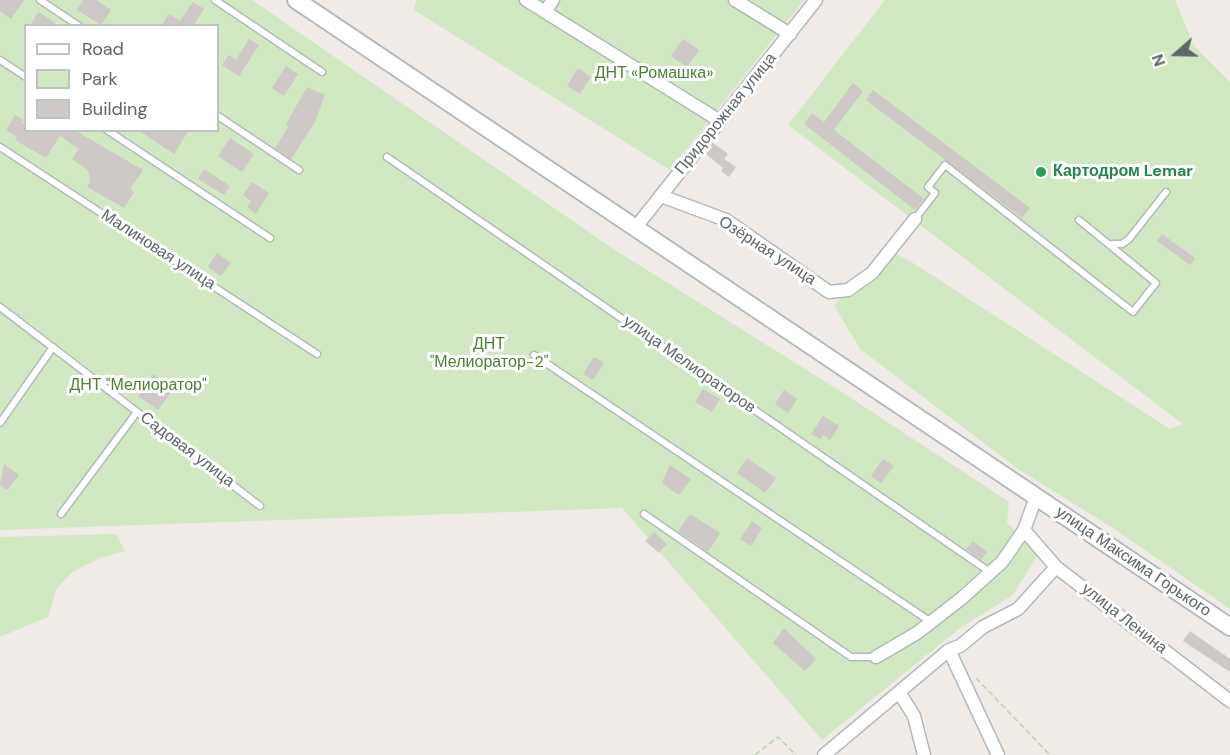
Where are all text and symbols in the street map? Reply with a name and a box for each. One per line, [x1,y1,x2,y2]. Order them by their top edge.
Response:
legend [24,24,219,132]
north arrow [1146,24,1206,84]
text: Road [82,37,124,61]
street label: Придорожная улица [671,49,781,179]
text: N [1147,51,1170,69]
park label: ДНТ «Ромашка» [595,64,713,84]
text: Park [82,67,118,91]
text: Building [82,97,147,121]
place label: Картодром Lemar [1053,162,1193,182]
marker: Картодром Lemar [1034,165,1048,179]
street label: Малиновая улица [97,206,219,294]
street label: Озёрная улица [715,212,819,290]
street label: улица Мелиораторов [619,312,759,418]
park label: ДНТ "Мелиоратор-2" [430,335,548,373]
park label: ДНТ "Мелиоратор" [69,376,207,396]
street label: Садовая улица [136,408,238,492]
street label: улица Максима Горького [1052,503,1214,621]
street label: улица Ленина [1077,580,1171,658]

